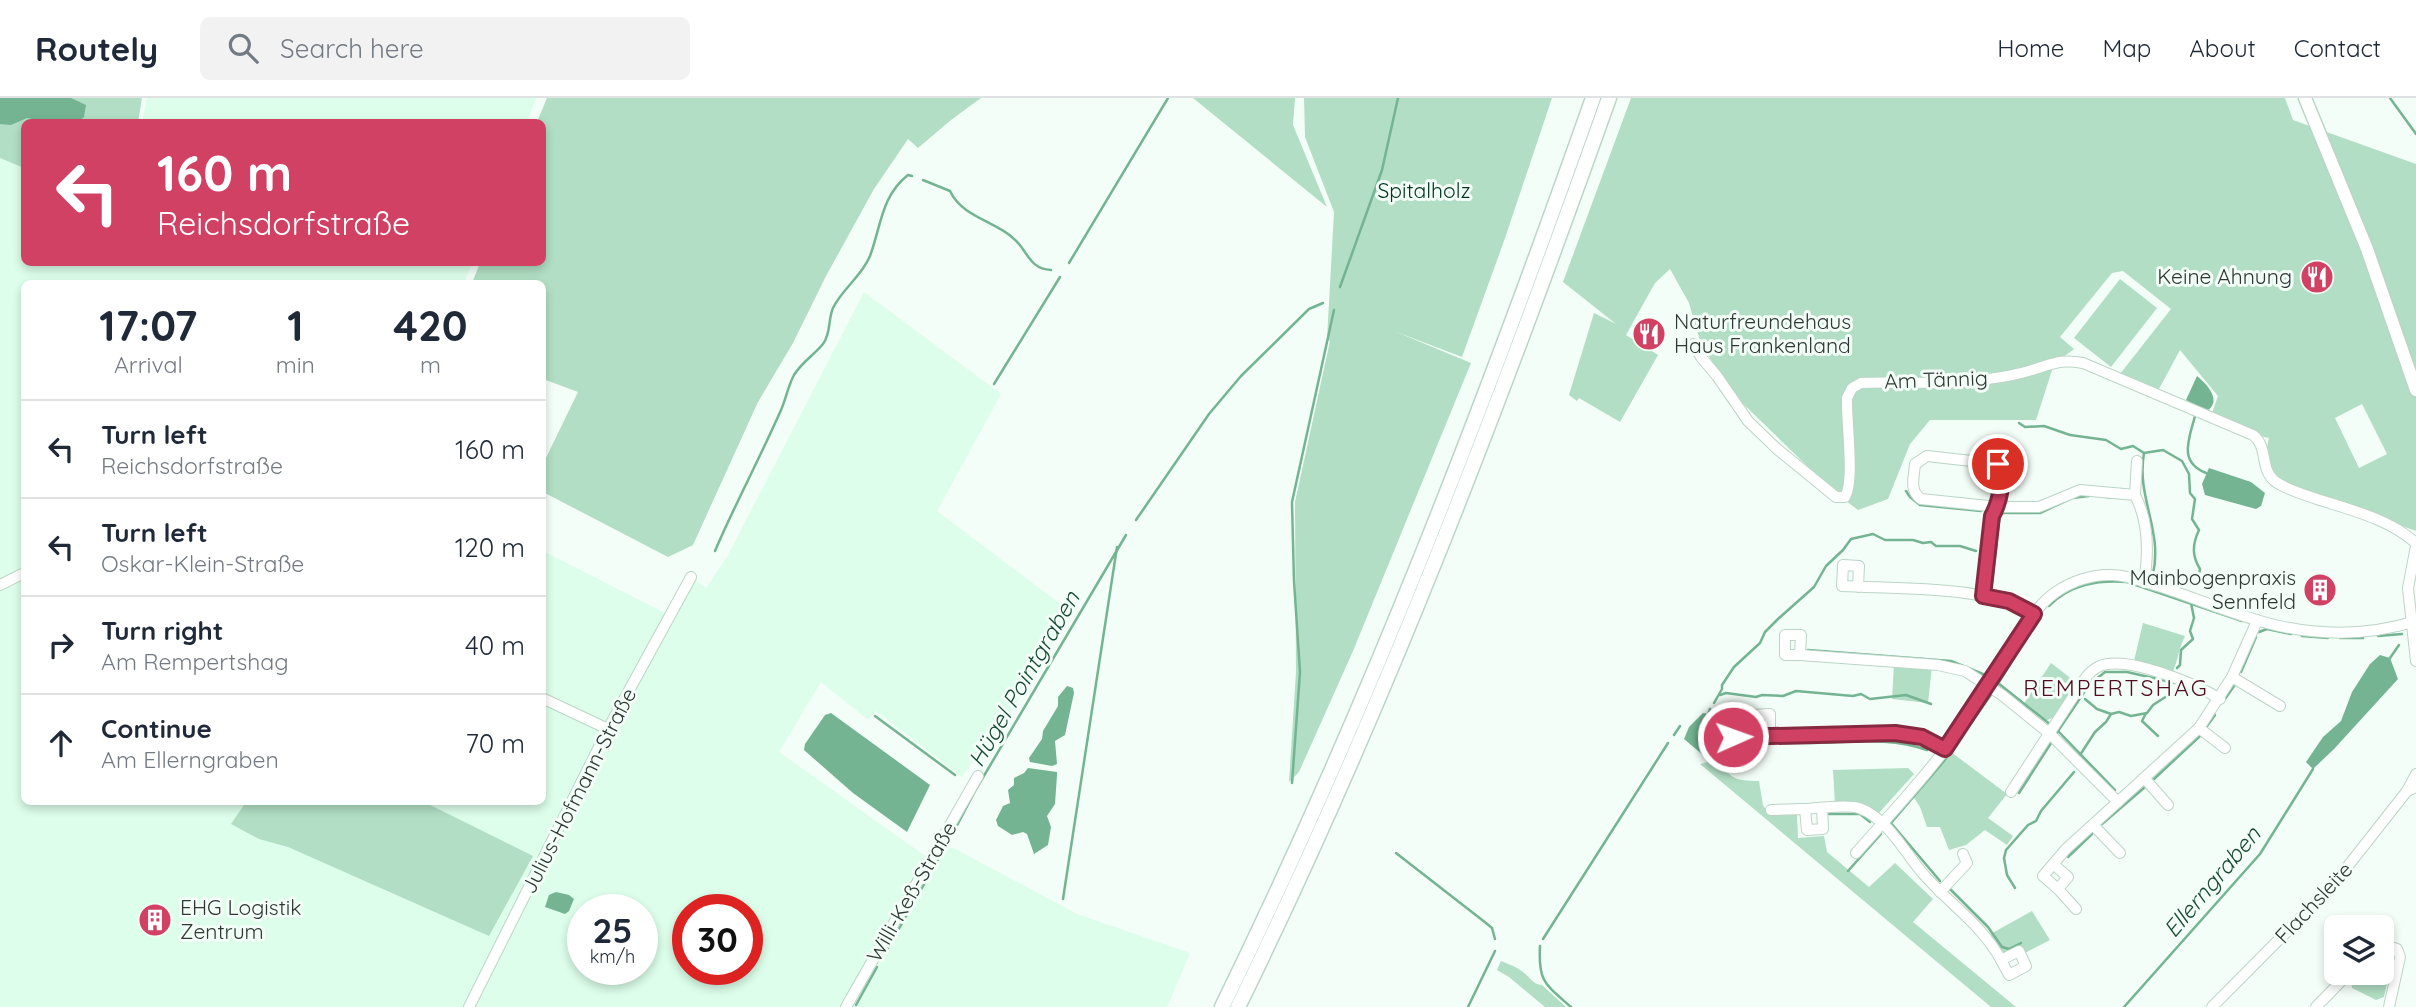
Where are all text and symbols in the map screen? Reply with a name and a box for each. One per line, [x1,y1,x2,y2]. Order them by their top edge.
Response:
search box [200,17,690,80]
text: Routely [35,28,158,69]
icon: search [224,29,262,67]
text: Search here [280,32,424,65]
text: Home [1997,33,2064,63]
text: Map [2102,33,2151,63]
text: About [2189,33,2256,63]
text: Contact [2294,33,2381,63]
text: 160 m [157,142,292,203]
icon: left [42,147,133,238]
park label: Spitalholz [1377,177,1471,203]
text: Reichsdorfstraße [157,203,410,243]
restaurant icon: Keine Ahnung [2298,258,2336,296]
place label: Keine Ahnung [2157,263,2292,289]
text: 17:07 [99,299,197,352]
text: 1 [287,299,303,352]
text: 420 [393,299,468,352]
place label: Naturfreundehaus Haus Frankenland [1674,308,1851,358]
restaurant icon: Naturfreundehaus Haus Frankenland [1630,315,1668,353]
text: Arrival [114,350,183,379]
text: min [276,350,315,379]
text: m [420,350,441,379]
street label: Am Tännig [1884,364,1988,394]
text: Turn left [101,418,208,451]
icon: left [42,430,80,468]
text: 160 m [455,433,525,466]
pin [1968,434,2028,494]
icon: arrive [1979,445,2017,483]
text: Reichsdorfstraße [101,451,283,480]
text: Turn left [101,516,208,549]
icon: left [42,528,80,566]
text: 120 m [455,531,525,564]
text: Oskar-Klein-Straße [101,549,304,578]
place label: Mainbogenpraxis Sennfeld [2129,564,2296,614]
building icon: Mainbogenpraxis Sennfeld [2301,571,2339,609]
water label: Hügel Pointgraben [961,585,1086,772]
text: Turn right [101,614,223,647]
icon: right [42,626,80,664]
text: 40 m [465,629,525,662]
text: Am Rempertshag [101,647,289,676]
district label: REMPERTSHAG [2023,673,2209,702]
street label: Julius-Hofmann-Straße [515,683,641,898]
position arrow [1696,700,1770,774]
text: Continue [101,712,212,745]
icon: ahead [42,724,80,762]
text: 70 m [465,727,525,760]
text: Am Ellerngraben [101,745,279,774]
street label: Willi-Keß-Straße [860,817,962,966]
water label: Ellerngraben [2157,820,2267,943]
street label: Flachsleite [2269,856,2358,948]
place label: EHG Logistik Zentrum [180,894,302,944]
speed limit sign: 30 [672,894,763,985]
building icon: EHG Logistik Zentrum [136,901,174,939]
text: 25 [592,908,633,952]
map controls [2324,915,2394,985]
button: layers [2324,915,2394,985]
text: km/h [590,945,635,968]

